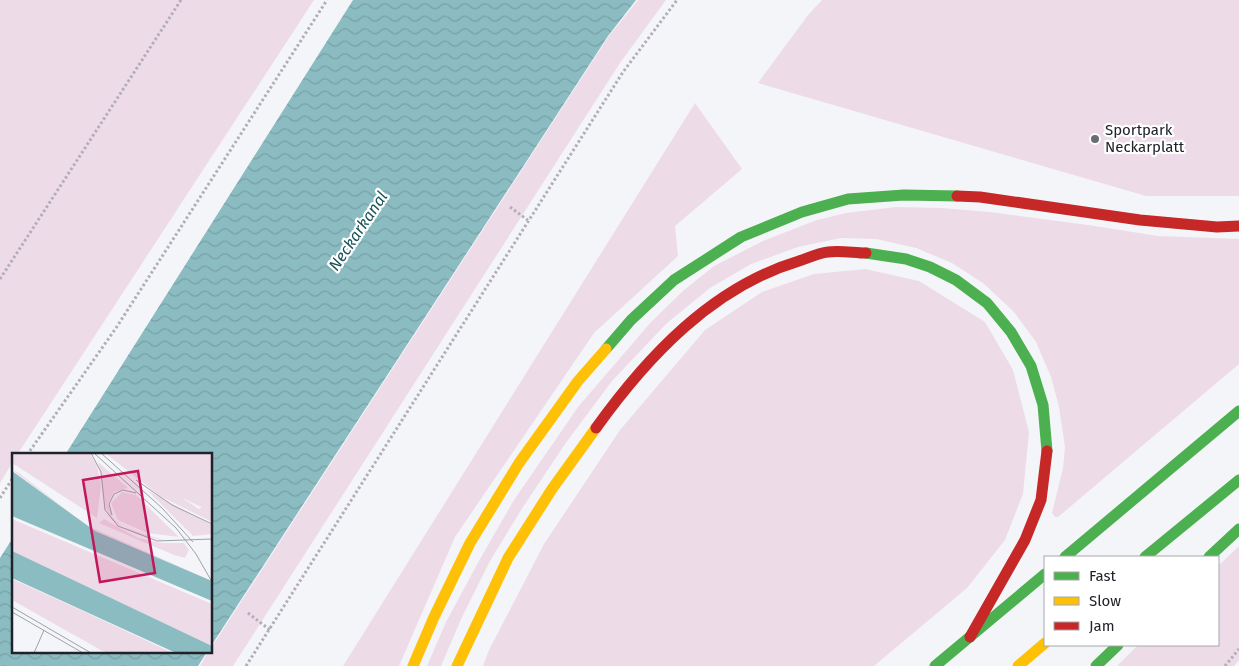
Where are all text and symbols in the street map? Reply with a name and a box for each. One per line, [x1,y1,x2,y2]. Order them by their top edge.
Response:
place label: Sportpark Neckarplatt [1105,121,1185,156]
marker: Sportpark Neckarplatt [1089,133,1101,145]
water label: Neckarkanal [325,188,391,274]
inset map [12,453,212,654]
legend [1044,556,1219,646]
text: Fast [1089,567,1116,585]
text: Slow [1089,592,1121,610]
text: Jam [1089,617,1115,635]

